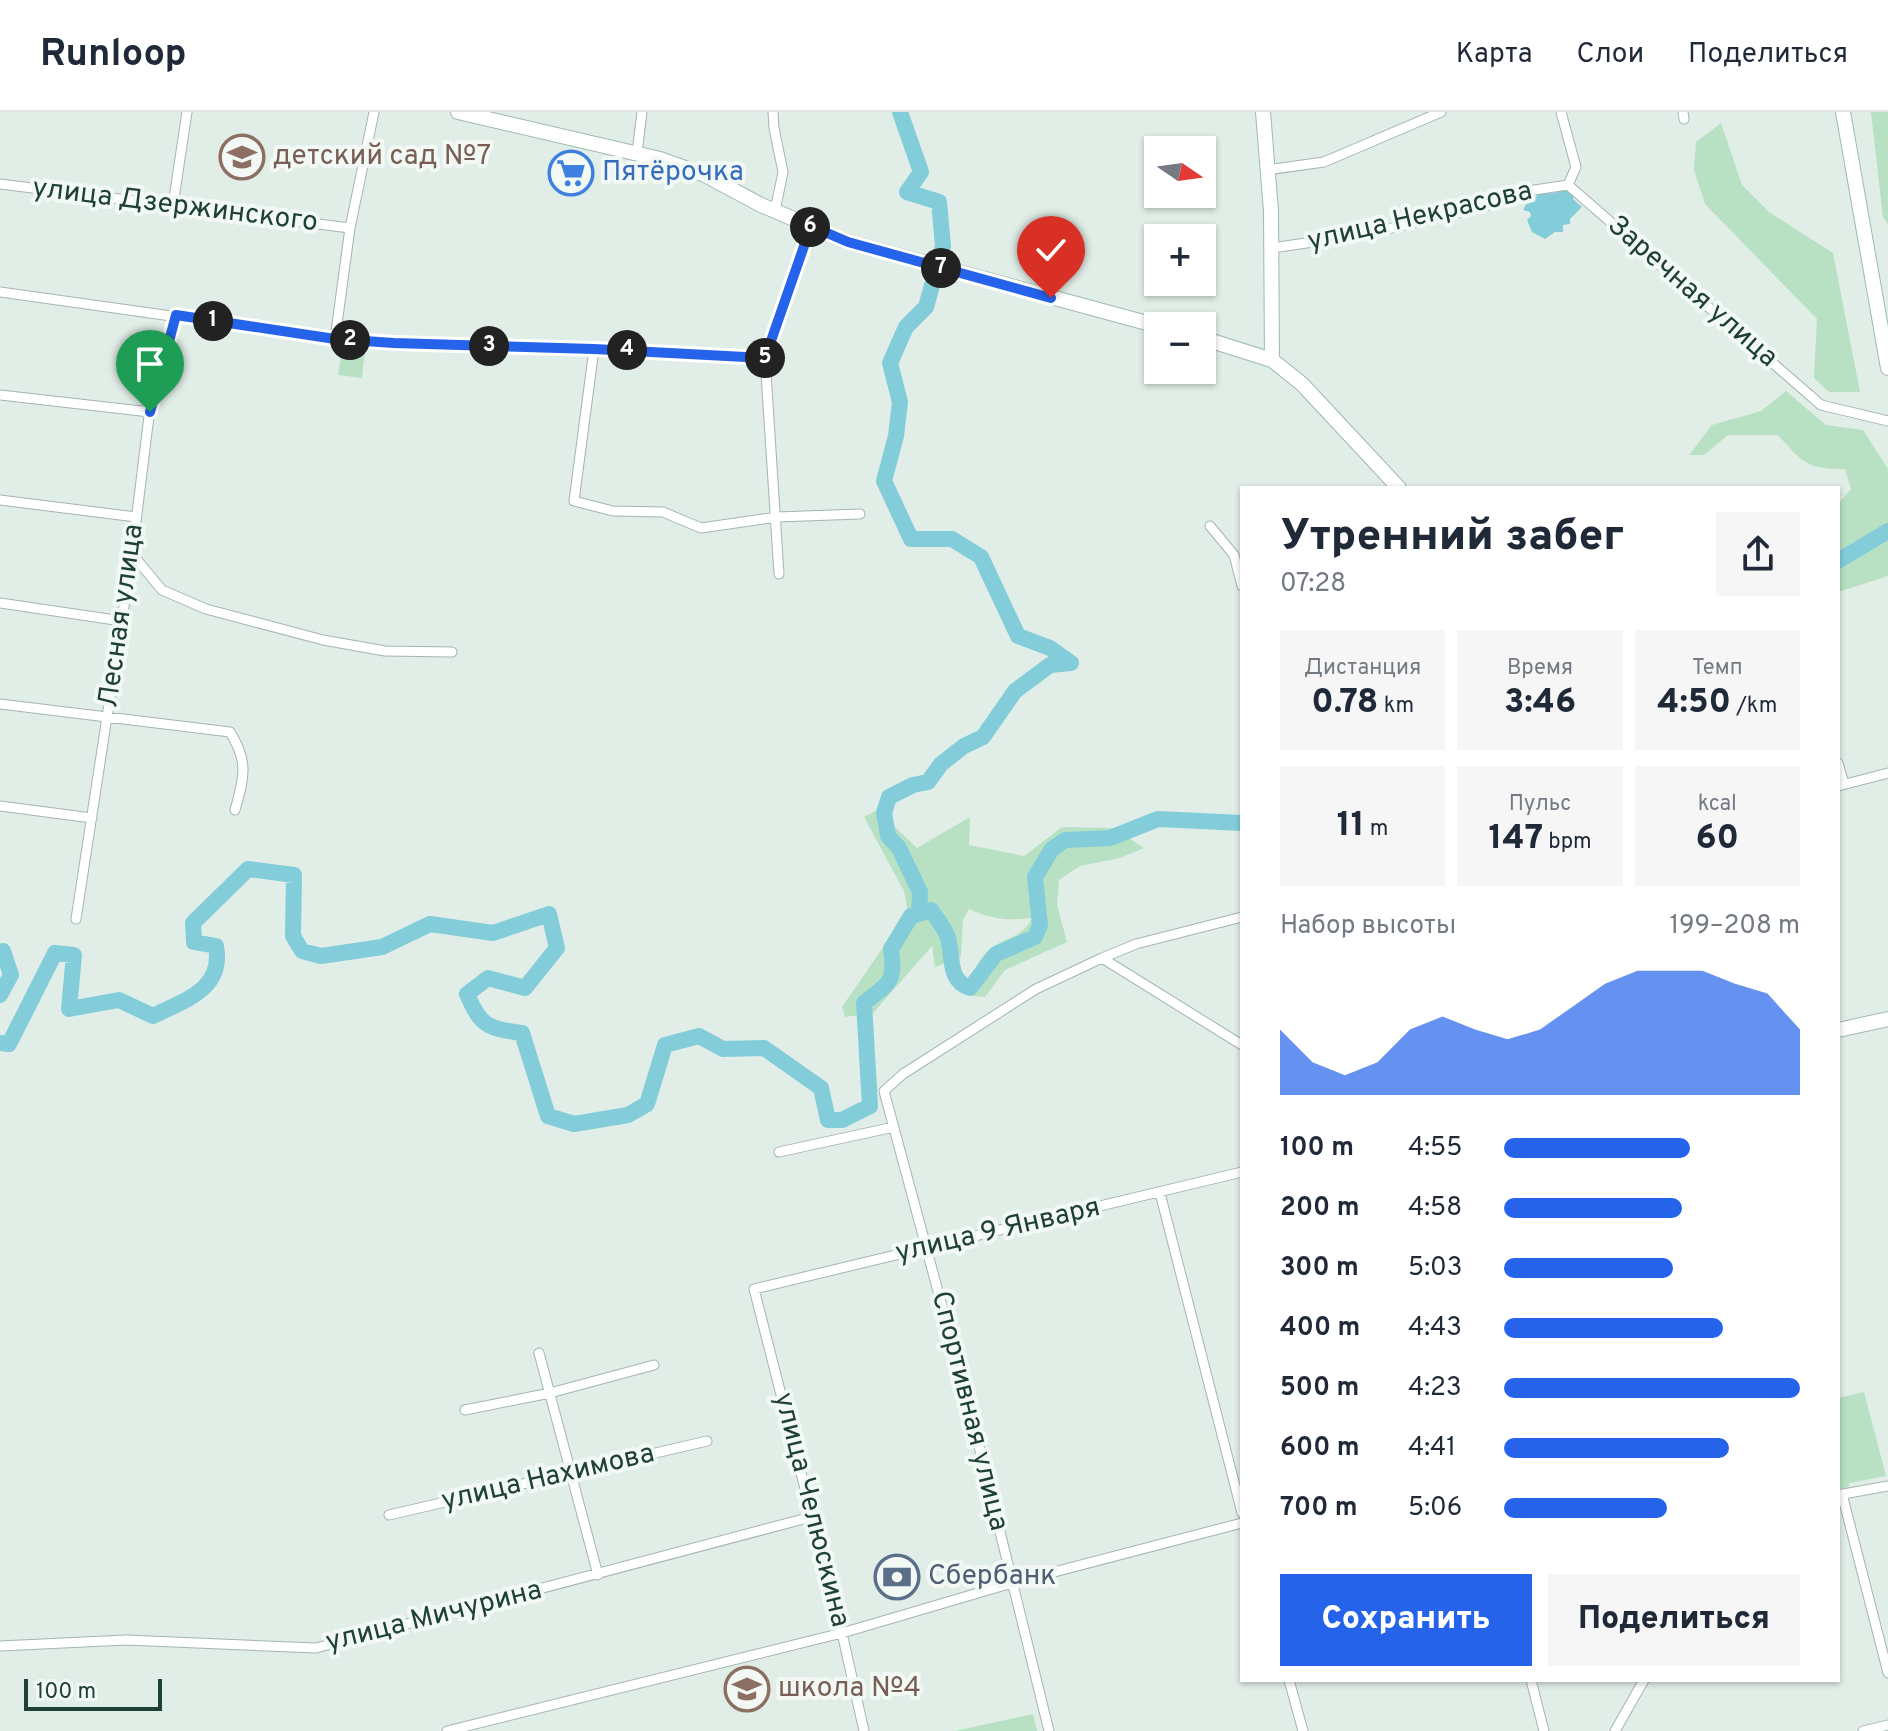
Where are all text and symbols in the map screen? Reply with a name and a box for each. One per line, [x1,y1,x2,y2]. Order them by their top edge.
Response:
text: Runloop [40,31,187,80]
text: Карта [1456,37,1532,73]
text: Слои [1576,37,1644,73]
text: Поделиться [1688,37,1848,73]
school or university icon: детский сад №7 [218,133,266,181]
north arrow [1144,136,1216,208]
map controls [1144,136,1216,384]
place label: детский сад №7 [273,139,491,175]
supermarket icon: Пятёрочка [547,149,595,197]
place label: Пятёрочка [602,155,744,191]
street label: улица Дзержинского [30,171,320,241]
street label: улица Некрасова [1304,174,1536,260]
pin: 6 [790,207,830,247]
street label: Заречная улица [1599,208,1785,376]
text: 6 [803,213,817,240]
pin [1017,216,1085,298]
button: + [1144,224,1216,296]
icon: check [1029,228,1073,272]
pin: 7 [921,248,961,288]
text: 7 [935,254,947,281]
pin: 1 [193,301,233,341]
text: 1 [209,307,217,334]
button: − [1144,312,1216,384]
pin: 2 [330,320,370,360]
text: 2 [343,326,357,353]
pin: 3 [469,326,509,366]
pin [116,330,184,412]
pin: 4 [607,330,647,370]
text: 3 [482,332,496,359]
text: 4 [620,336,634,363]
pin: 5 [745,338,785,378]
icon: arrive [128,342,172,386]
text: 5 [758,344,772,371]
text: Утренний забег [1280,510,1624,566]
button: share [1716,512,1800,596]
street label: Лесная улица [91,522,153,710]
text: 07:28 [1280,568,1346,601]
text: Дистанция [1304,655,1421,682]
text: Время [1507,655,1573,682]
text: Темп [1692,655,1743,682]
text: 0.78 [1311,682,1378,725]
text: 3:46 [1504,682,1576,725]
text: 4:50 [1657,682,1731,725]
text: km [1378,693,1414,720]
text: /km [1731,693,1777,720]
text: Пульс [1509,791,1571,818]
text: kcal [1698,791,1737,818]
text: 11 [1337,805,1365,848]
text: m [1365,816,1388,843]
text: 147 [1488,818,1543,861]
text: 60 [1696,818,1739,861]
text: bpm [1543,829,1592,856]
text: Набор высоты [1280,910,1456,943]
text: 199–208 m [1669,910,1800,943]
text: 100 m [1280,1132,1354,1165]
text: 4:55 [1408,1132,1462,1165]
street label: улица 9 Января [892,1190,1104,1272]
text: 200 m [1280,1192,1359,1225]
text: 4:58 [1408,1192,1462,1225]
text: 300 m [1280,1252,1359,1285]
text: 5:03 [1408,1252,1462,1285]
street label: Спортивная улица [922,1287,1016,1535]
text: 400 m [1280,1312,1360,1345]
text: 4:43 [1408,1312,1462,1345]
text: 500 m [1280,1372,1359,1405]
text: 4:23 [1408,1372,1462,1405]
street label: улица Челюскина [764,1389,858,1631]
text: 600 m [1280,1432,1360,1465]
text: 4:41 [1408,1432,1456,1465]
street label: улица Нахимова [438,1436,658,1520]
text: 700 m [1280,1492,1358,1525]
text: 5:06 [1408,1492,1462,1525]
bank icon: Сбербанк [873,1553,921,1601]
place label: Сбербанк [928,1559,1056,1595]
street label: улица Мичурина [322,1573,546,1661]
button: Сохранить [1280,1574,1532,1666]
button: Поделиться [1548,1574,1800,1666]
school or university icon: школа №4 [723,1665,771,1713]
place label: школа №4 [778,1671,921,1707]
scale bar [24,1675,162,1711]
text: 100 m [36,1679,96,1706]

